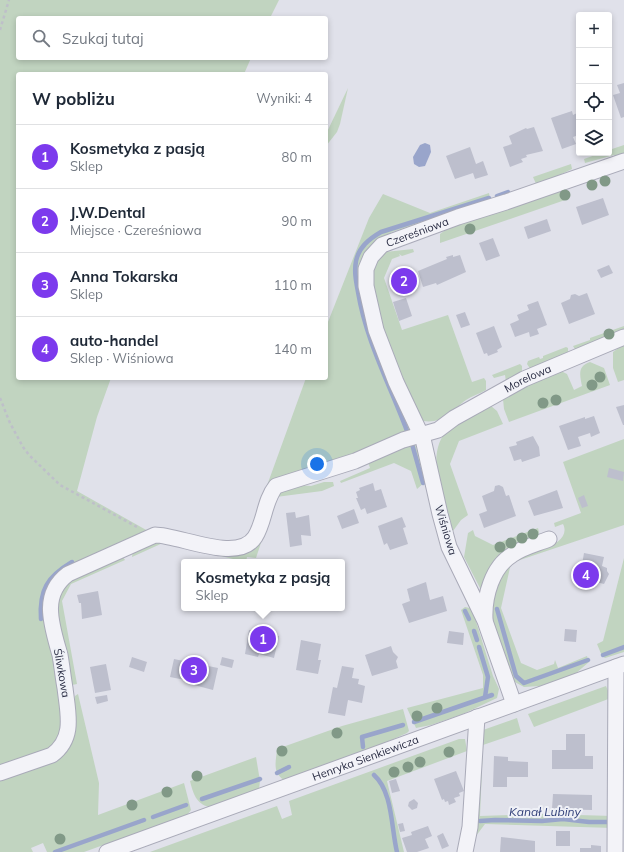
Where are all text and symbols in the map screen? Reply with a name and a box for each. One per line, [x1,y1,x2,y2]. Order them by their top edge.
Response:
map controls [576,12,612,156]
button: + [576,12,612,48]
search box [16,16,328,60]
icon: search [30,27,52,49]
text: Szukaj tutaj [62,29,144,48]
button: − [576,48,612,84]
button: locate [576,84,612,120]
text: W pobliżu [32,88,115,109]
text: Wyniki: 4 [256,90,312,106]
button: layers [576,120,612,156]
text: Kosmetyka z pasją [70,139,205,158]
text: 1 [41,149,49,165]
text: 80 m [282,149,312,165]
text: Sklep [70,158,103,174]
text: J.W.Dental [70,203,145,222]
text: 2 [41,213,49,229]
text: 90 m [282,213,312,229]
street label: Czereśniowa [384,214,450,250]
text: Miejsce · Czereśniowa [70,222,202,238]
pin: 2 [391,266,417,296]
text: Anna Tokarska [70,267,178,286]
text: 3 [41,277,49,293]
text: 110 m [274,277,312,293]
text: Sklep [70,286,103,302]
text: auto-handel [70,331,158,350]
text: 4 [41,341,49,357]
text: 140 m [274,341,312,357]
text: Sklep · Wiśniowa [70,350,174,366]
street label: Morelowa [502,361,553,396]
your location [307,454,327,474]
street label: Wiśniowa [432,503,460,557]
popup [181,559,345,611]
pin: 4 [573,560,599,590]
text: Kosmetyka z pasją [196,568,330,587]
text: Sklep [196,587,228,603]
pin: 1 [250,624,276,654]
street label: Śliwkowa [51,647,73,699]
pin: 3 [181,655,207,685]
street label: Henryka Sienkiewicza [310,732,421,784]
water label: Kanał Lubiny [509,804,582,819]

